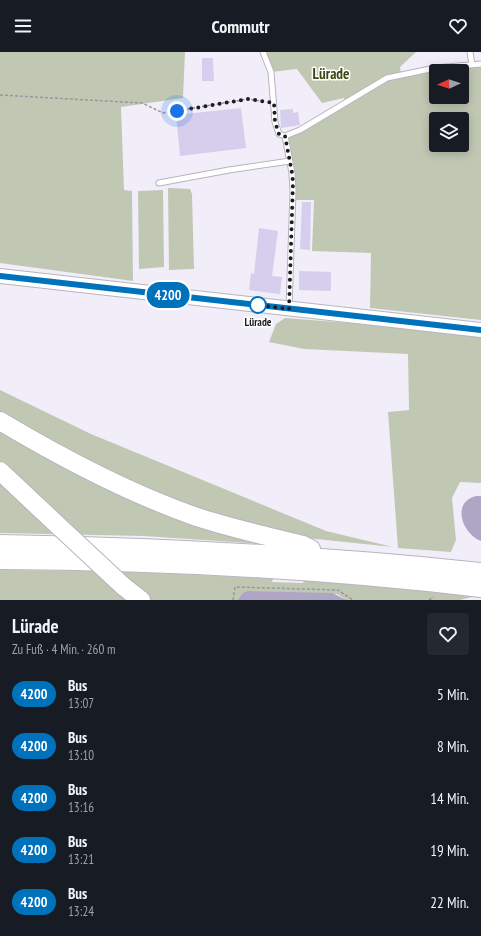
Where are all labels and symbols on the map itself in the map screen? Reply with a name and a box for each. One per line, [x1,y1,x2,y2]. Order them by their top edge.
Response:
district label: Lürade [313,64,349,83]
north arrow [429,64,469,104]
your location [167,101,187,121]
line badge: 4200 [140,282,196,308]
marker: Lürade [249,296,267,314]
place label: Lürade [244,315,272,329]

